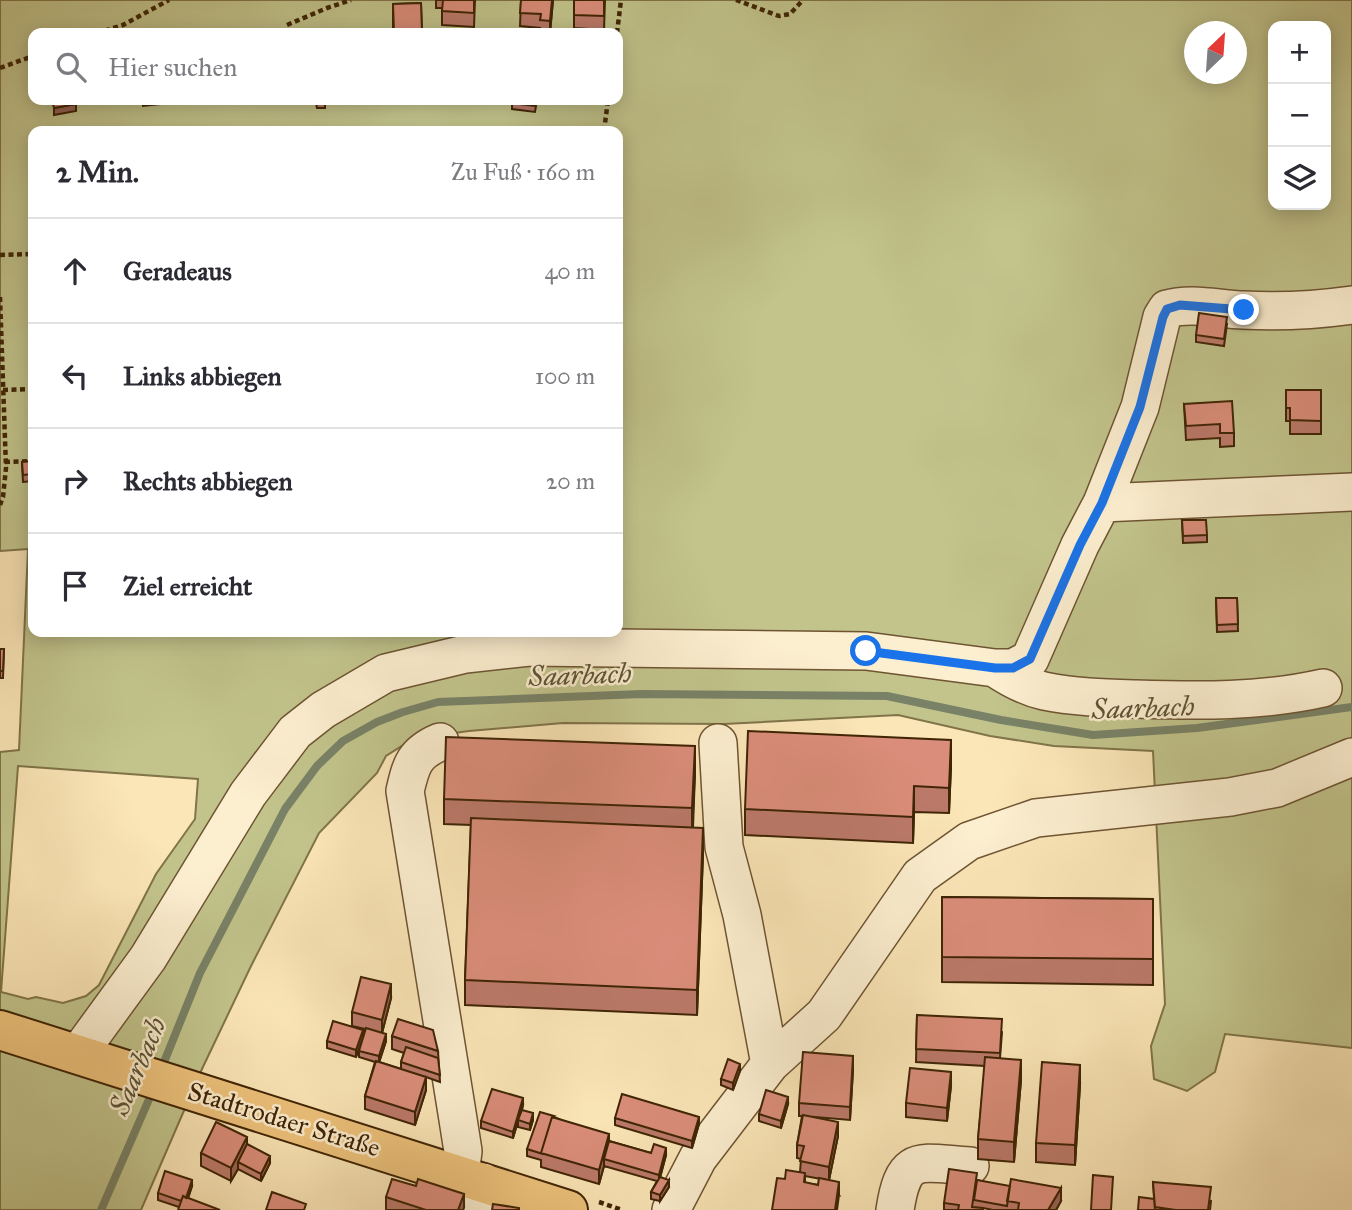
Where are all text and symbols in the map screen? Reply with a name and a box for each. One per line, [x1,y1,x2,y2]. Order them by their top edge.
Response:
north arrow [1184,21,1247,84]
map controls [1268,21,1331,210]
button: + [1268,21,1331,84]
search box [28,28,623,105]
icon: search [52,48,90,86]
text: Hier suchen [108,51,237,83]
button: − [1268,84,1331,147]
button: layers [1268,147,1331,210]
text: 2 Min. [56,154,139,190]
text: Zu Fuß · 160 m [451,158,595,186]
icon: ahead [56,252,94,290]
text: Geradeaus [123,255,232,287]
text: 40 m [545,257,595,285]
route end [1228,294,1259,325]
icon: left [56,357,94,395]
text: Links abbiegen [123,360,282,392]
text: 100 m [535,362,595,390]
icon: right [56,462,94,500]
text: Rechts abbiegen [123,465,293,497]
text: 20 m [546,467,595,495]
icon: arrive [56,567,94,605]
text: Ziel erreicht [123,570,252,602]
route start [850,635,881,666]
water label: Saarbach [527,655,632,694]
water label: Saarbach [1090,688,1195,727]
water label: Saarbach [101,1012,174,1121]
street label: Stadtrodaer Straße [184,1075,384,1164]

